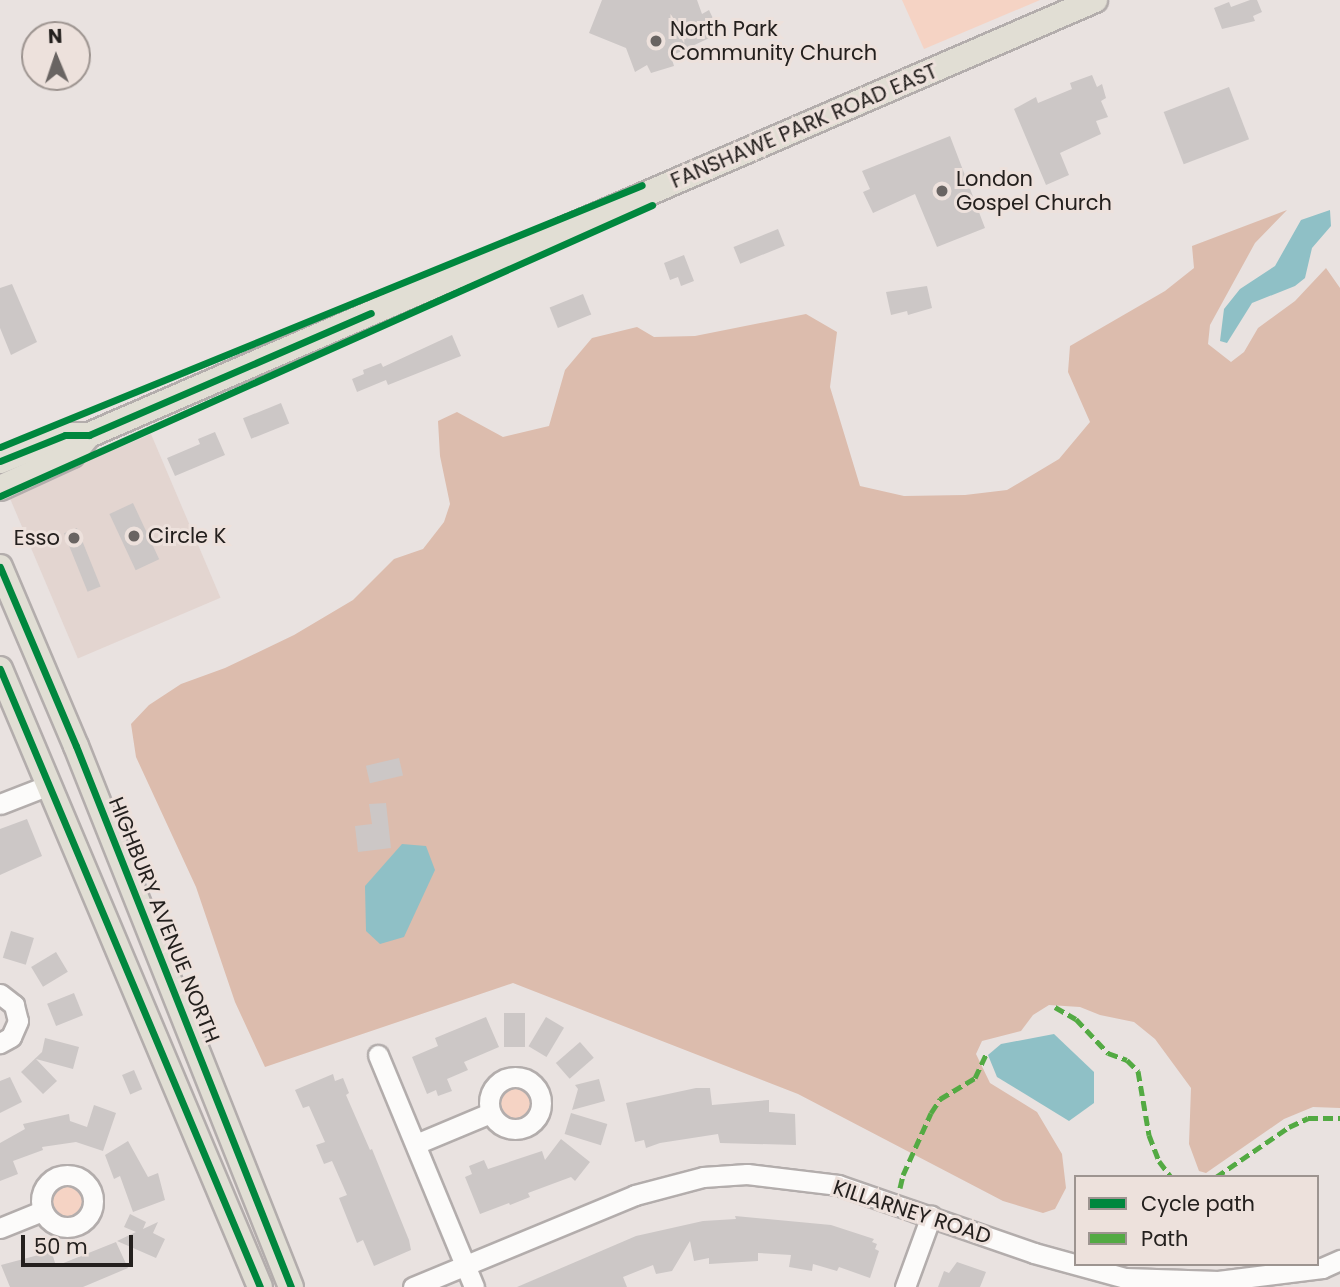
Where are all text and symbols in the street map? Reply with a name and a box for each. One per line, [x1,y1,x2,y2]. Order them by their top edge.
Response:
place label: North Park Community Church [670,16,877,66]
north arrow [21,21,91,91]
text: N [48,23,63,50]
marker: North Park Community Church [648,33,664,49]
street label: FANSHAWE PARK ROAD EAST [667,58,941,194]
place label: London Gospel Church [956,166,1112,216]
marker: London Gospel Church [934,183,950,199]
place label: Circle K [148,523,226,549]
place label: Esso [14,525,60,551]
marker: Circle K [126,528,142,544]
marker: Esso [66,530,82,546]
street label: HIGHBURY AVENUE NORTH [103,794,225,1046]
street label: KILLARNEY ROAD [830,1175,994,1249]
legend [1074,1175,1319,1266]
text: Cycle path [1141,1189,1255,1218]
scale bar [24,1220,136,1264]
text: Path [1141,1224,1188,1253]
text: 50 m [34,1232,88,1261]

